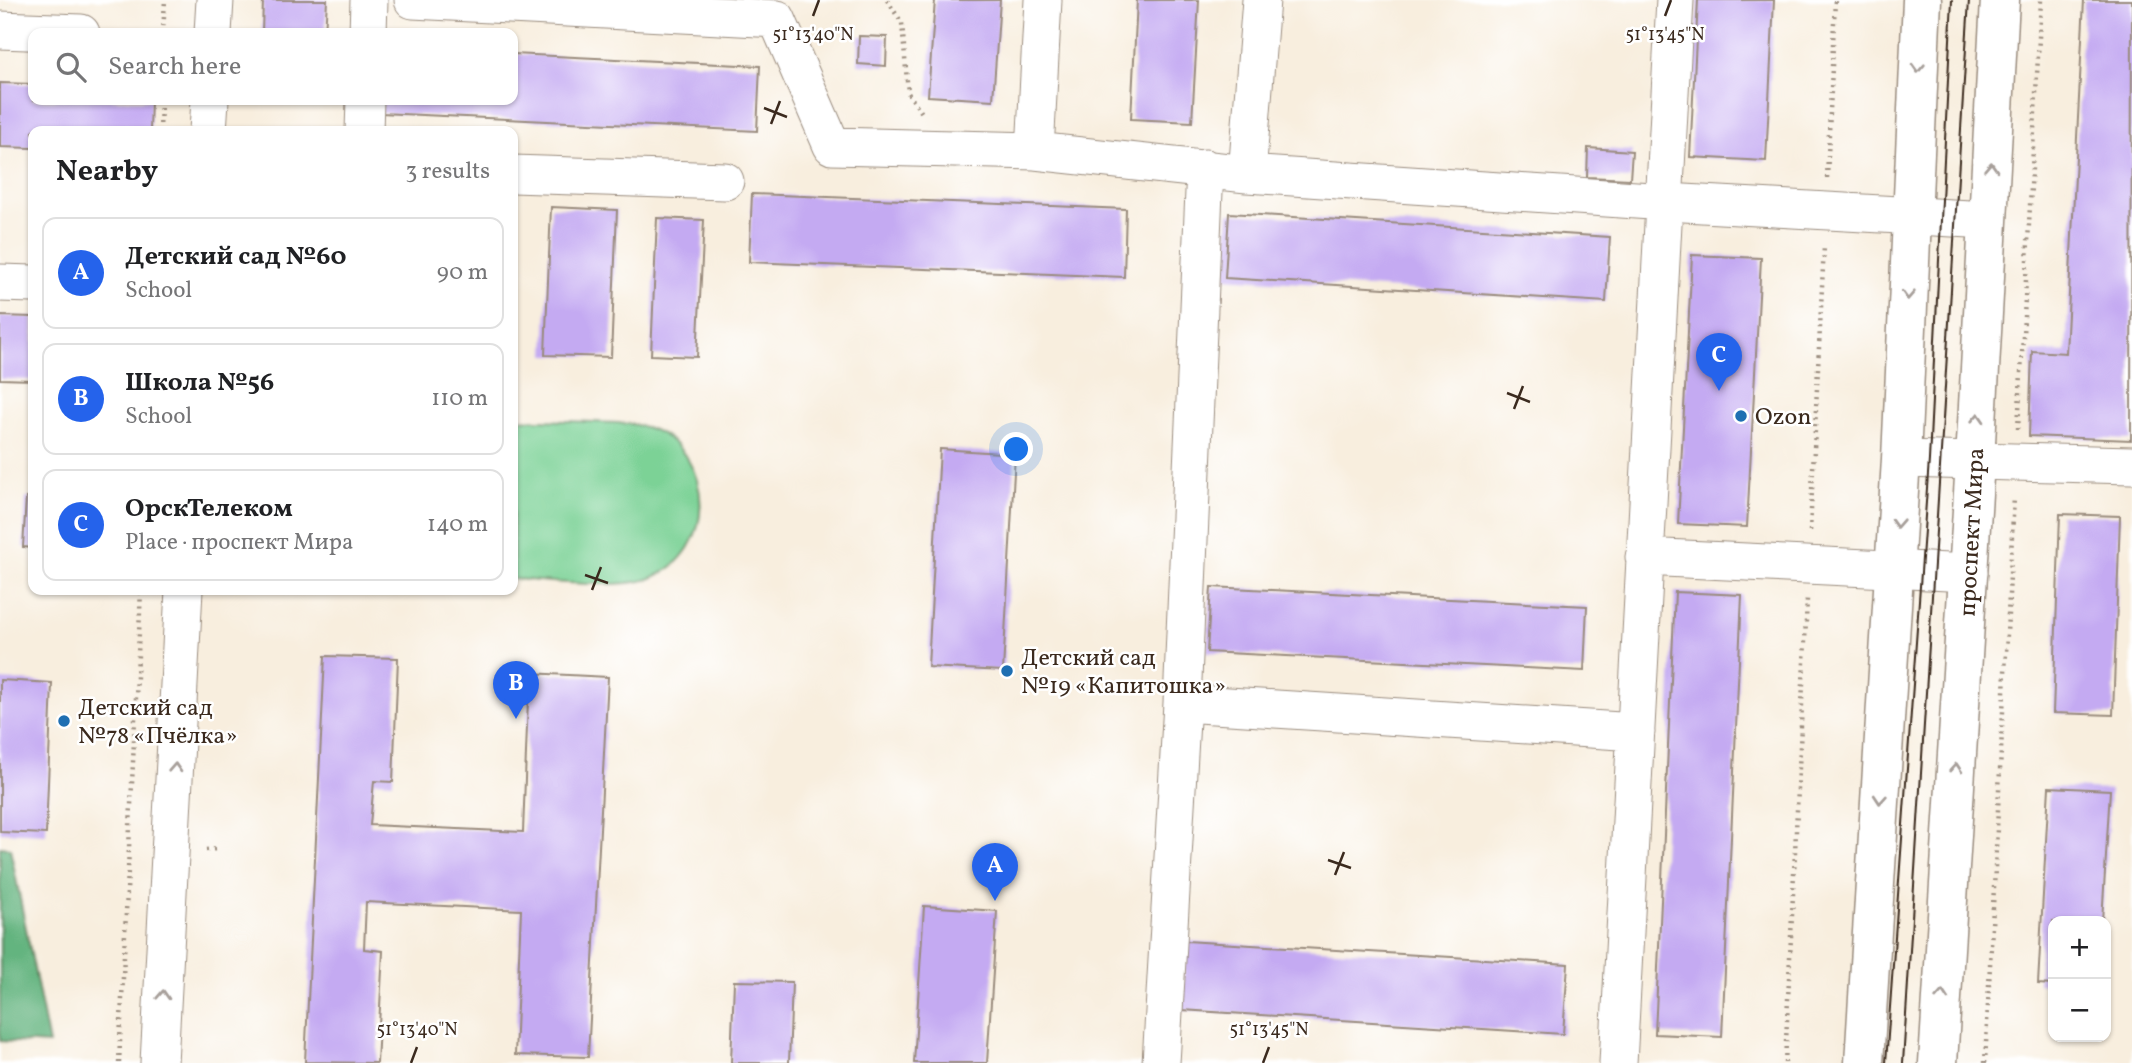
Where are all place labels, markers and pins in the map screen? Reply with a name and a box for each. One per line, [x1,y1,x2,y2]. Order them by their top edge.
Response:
pin: C [1696,333,1742,391]
place label: Ozon [1755,401,1812,435]
marker: Ozon [1733,408,1749,424]
place label: Детский сад №19 «Капитошка» [1021,642,1226,704]
pin: B [493,661,539,719]
marker: Детский сад №19 «Капитошка» [999,663,1015,679]
place label: Детский сад №78 «Пчёлка» [78,692,238,754]
marker: Детский сад №78 «Пчёлка» [56,713,72,729]
pin: A [972,843,1018,901]

